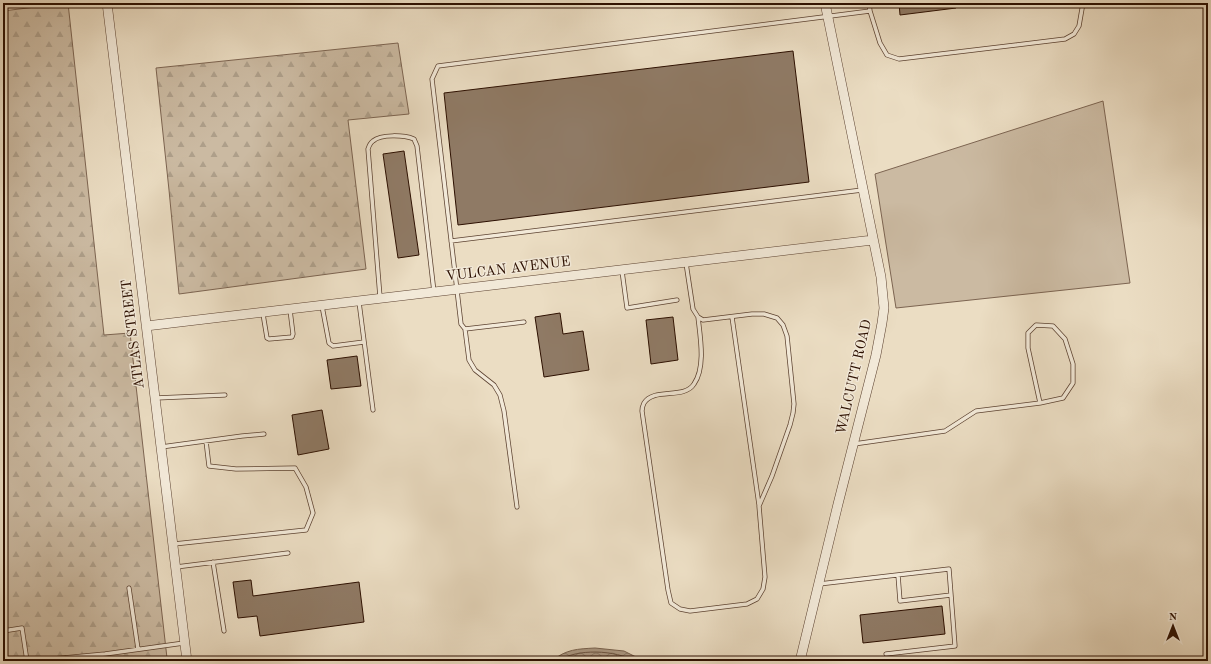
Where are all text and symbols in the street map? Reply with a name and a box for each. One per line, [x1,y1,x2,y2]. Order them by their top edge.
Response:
street label: VULCAN AVENUE [445,254,571,284]
street label: ATLAS STREET [119,278,147,390]
street label: WALCUTT ROAD [834,318,874,436]
north arrow [1153,606,1193,646]
text: N [1169,612,1178,623]

